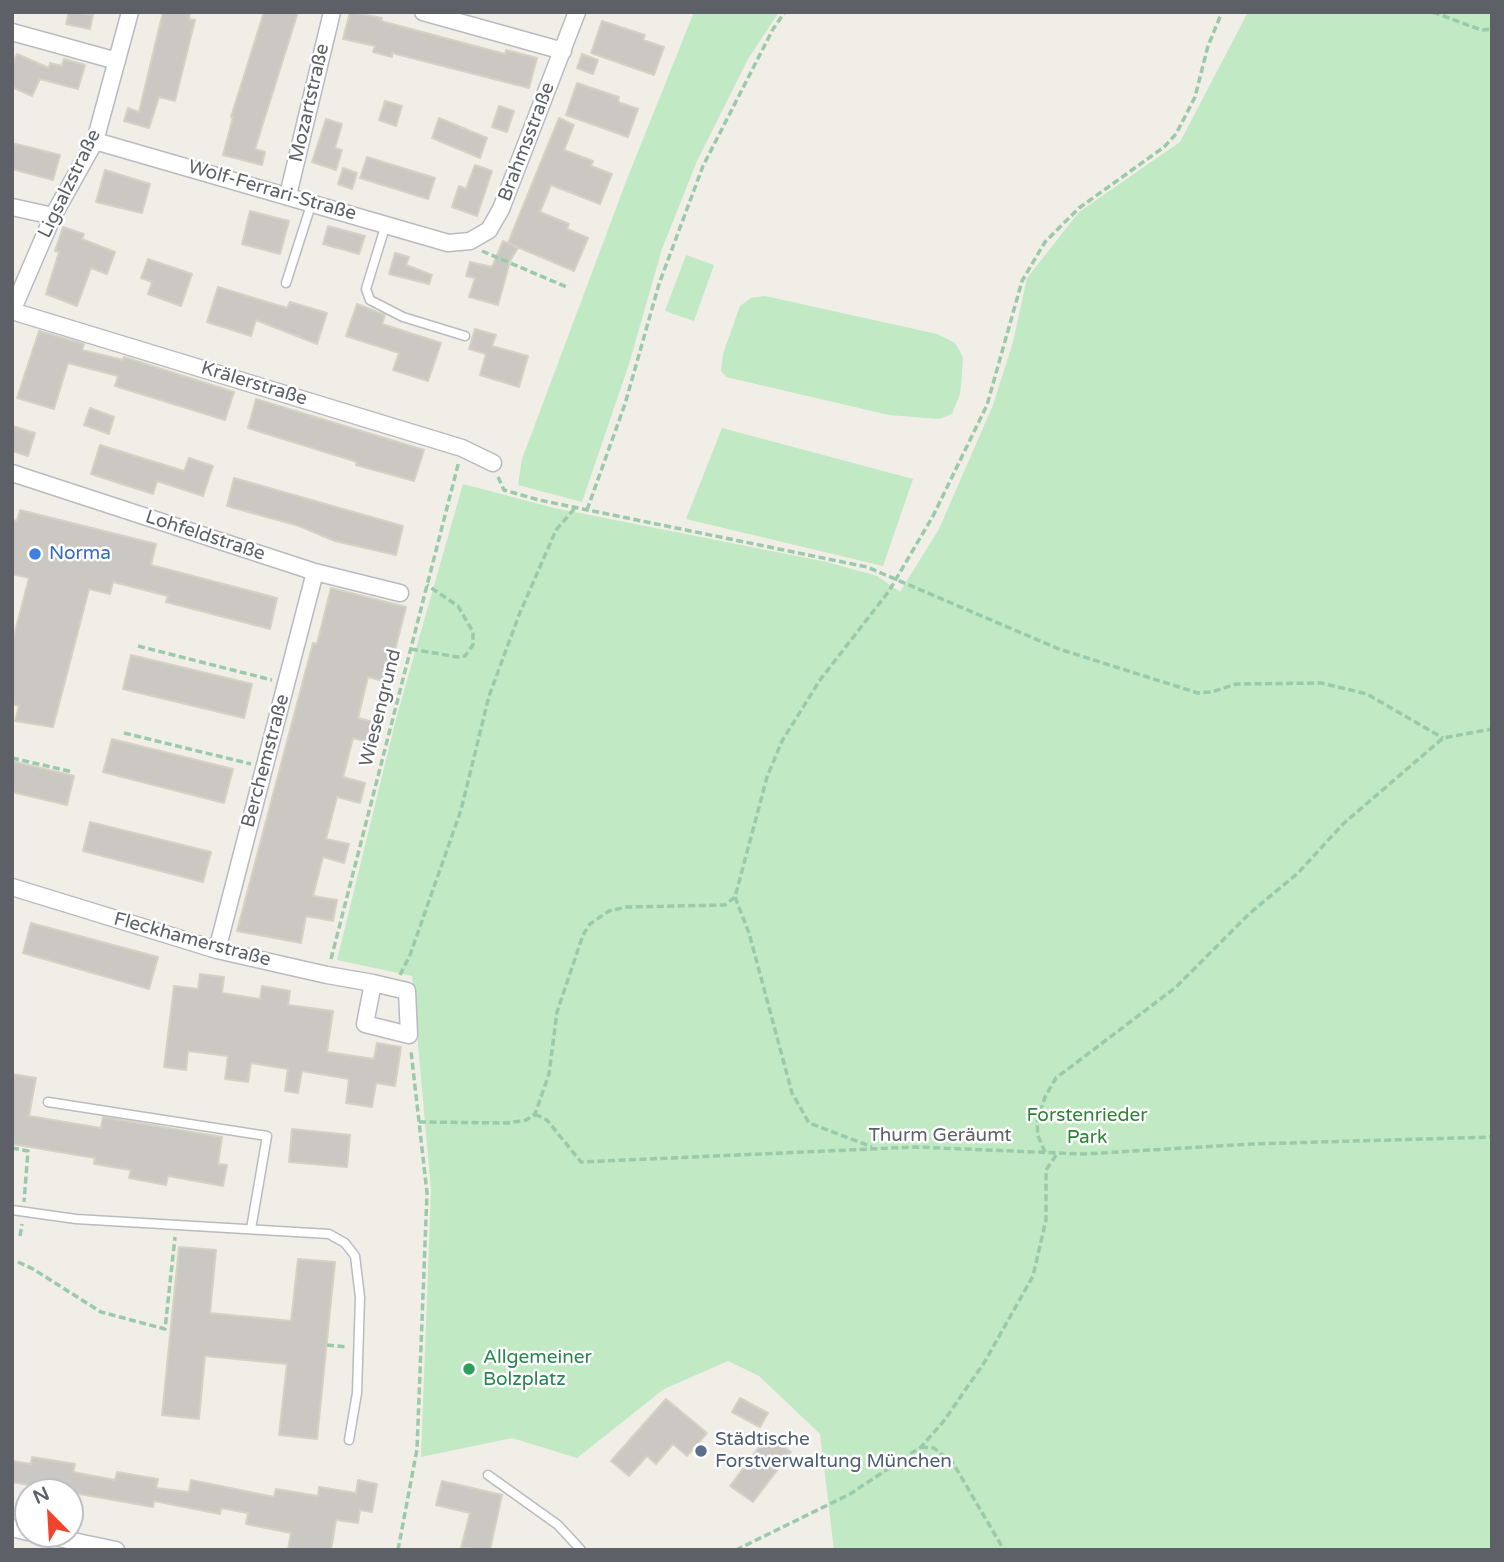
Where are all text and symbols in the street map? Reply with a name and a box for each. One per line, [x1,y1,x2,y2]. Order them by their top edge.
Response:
street label: Mozartstraße [285,42,335,164]
street label: Brahmsstraße [494,79,560,205]
street label: Ligsalzstraße [34,126,106,242]
street label: Wolf-Ferrari-Straße [185,156,359,226]
street label: Krälerstraße [198,357,310,411]
street label: Lohfeldstraße [142,506,268,566]
place label: Norma [49,543,111,565]
marker: Norma [27,546,43,562]
street label: Wiesengrund [355,647,407,769]
street label: Berchemstraße [237,692,295,830]
street label: Fleckhamerstraße [111,908,273,972]
park label: Forstenrieder Park [1027,1105,1147,1149]
street label: Thurm Geräumt [868,1125,1012,1147]
place label: Allgemeiner Bolzplatz [483,1347,592,1391]
marker: Allgemeiner Bolzplatz [461,1361,477,1377]
place label: Städtische Forstverwaltung München [715,1429,952,1473]
marker: Städtische Forstverwaltung München [693,1443,709,1459]
north arrow [14,1478,84,1548]
text: N [30,1482,53,1509]

